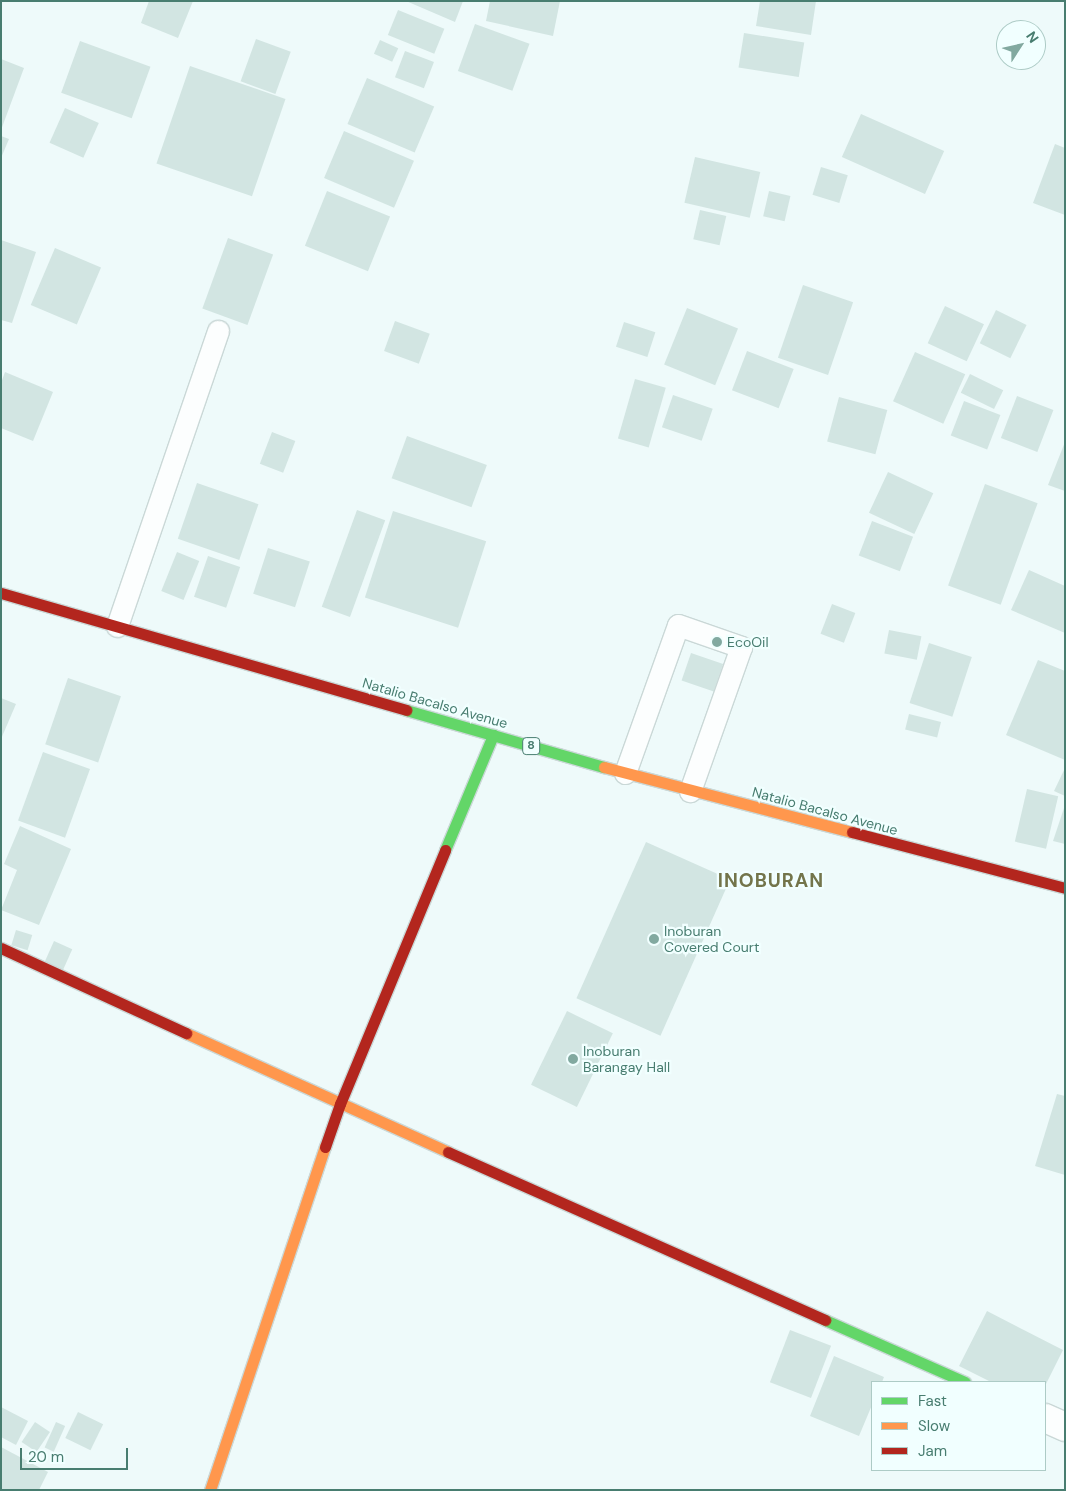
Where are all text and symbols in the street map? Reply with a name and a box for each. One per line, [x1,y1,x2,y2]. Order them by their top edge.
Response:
north arrow [996,20,1046,70]
text: N [1022,28,1043,46]
place label: EcoOil [727,634,769,650]
marker: EcoOil [711,636,723,648]
street label: Natalio Bacalso Avenue [361,674,509,732]
road number: 8 [521,736,541,756]
street label: Natalio Bacalso Avenue [750,783,900,839]
district label: INOBURAN [717,870,825,892]
place label: Inoburan Covered Court [664,923,759,956]
marker: Inoburan Covered Court [648,933,660,945]
place label: Inoburan Barangay Hall [583,1043,670,1076]
marker: Inoburan Barangay Hall [567,1053,579,1065]
legend [871,1381,1046,1471]
text: Fast [918,1391,947,1411]
text: Slow [918,1416,950,1436]
scale bar [22,1438,130,1470]
text: Jam [918,1441,947,1461]
text: 20 m [28,1447,64,1467]

